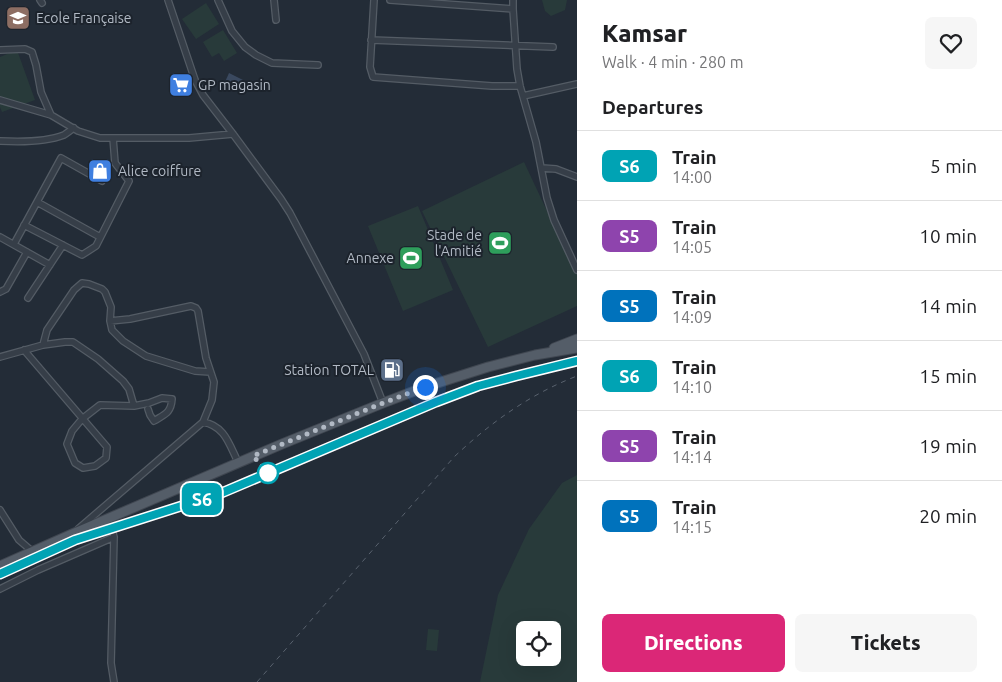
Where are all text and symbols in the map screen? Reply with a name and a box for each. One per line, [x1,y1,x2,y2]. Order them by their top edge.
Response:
school or university icon: Ecole Française [5,5,31,31]
place label: Ecole Française [36,10,132,26]
button: heart [925,17,977,69]
text: Kamsar [602,20,687,47]
text: Walk · 4 min · 280 m [602,53,744,71]
supermarket icon: GP magasin [168,72,194,98]
place label: GP magasin [198,77,271,93]
text: Departures [602,96,703,118]
text: Train [672,146,717,168]
text: 5 min [930,155,977,177]
text: S6 [619,156,640,176]
shop icon: Alice coiffure [87,158,113,184]
place label: Alice coiffure [118,163,201,179]
text: 14:00 [672,168,712,186]
text: Train [672,216,717,238]
text: 10 min [919,225,977,247]
text: S5 [619,226,640,246]
place label: Stade de l'Amitié [427,227,482,259]
sports icon: Stade de l'Amitié [487,230,513,256]
text: 14:05 [672,238,712,256]
sports icon: Annexe [398,245,424,271]
place label: Annexe [347,250,394,266]
text: Train [672,286,717,308]
text: 14 min [919,295,977,317]
text: S5 [619,296,640,316]
text: 14:09 [672,308,712,326]
text: Train [672,356,717,378]
fuel station icon: Station TOTAL [379,357,405,383]
place label: Station TOTAL [284,362,374,378]
text: 15 min [919,365,977,387]
text: S6 [619,366,640,386]
your location [413,375,438,400]
text: 14:10 [672,378,712,396]
text: Train [672,426,717,448]
text: 19 min [919,435,977,457]
text: S5 [619,436,640,456]
text: 14:14 [672,448,712,466]
unlabelled marker [257,462,279,484]
line badge: S6 [180,483,224,515]
text: S6 [192,489,212,509]
text: Train [672,496,717,518]
text: 20 min [919,505,977,527]
text: S5 [619,506,640,526]
text: 14:15 [672,518,712,536]
button: Directions [602,614,785,672]
button: Tickets [795,614,977,672]
map controls [516,621,561,666]
button: locate [516,621,561,666]

